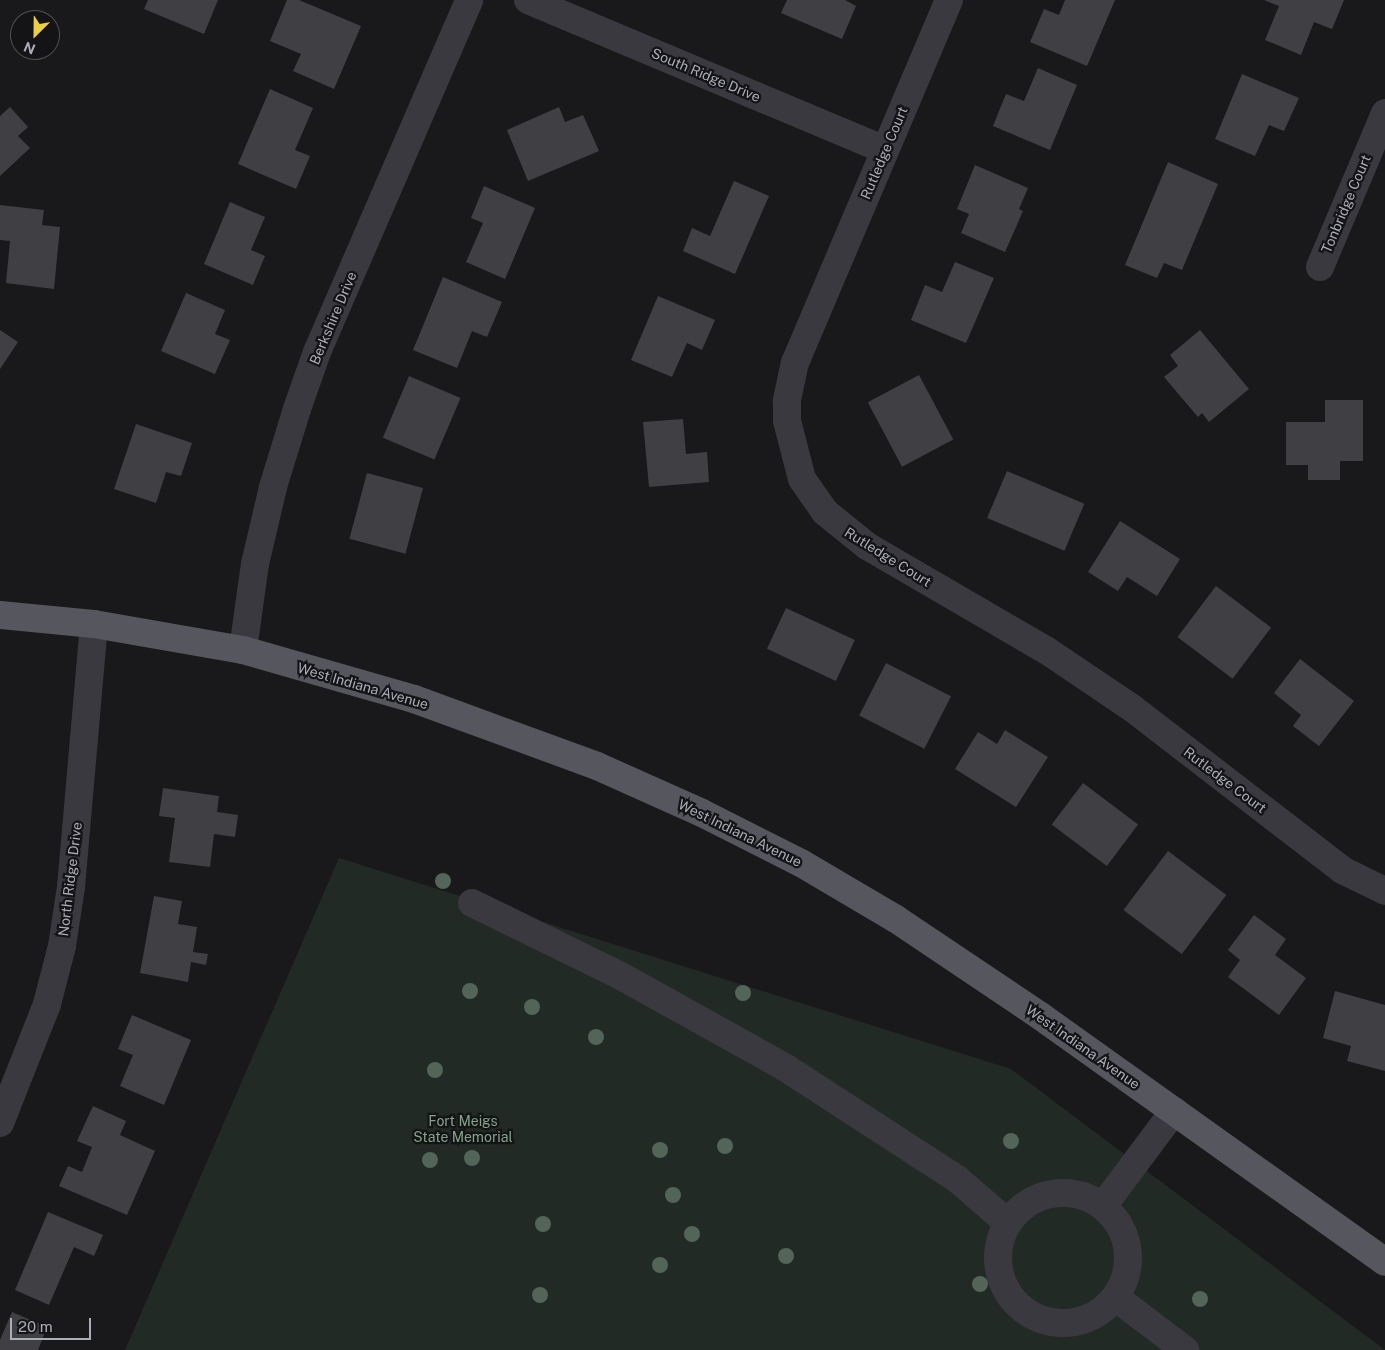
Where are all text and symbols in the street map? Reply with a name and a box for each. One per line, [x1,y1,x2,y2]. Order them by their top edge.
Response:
north arrow [10,10,60,60]
text: N [21,38,38,57]
street label: South Ridge Drive [649,44,763,106]
street label: Rutledge Court [857,104,911,202]
street label: Tonbridge Court [1318,152,1374,256]
street label: Berkshire Drive [306,269,360,367]
street label: Rutledge Court [841,524,935,590]
street label: West Indiana Avenue [296,659,430,713]
street label: Rutledge Court [1180,743,1270,817]
street label: West Indiana Avenue [675,796,805,870]
street label: North Ridge Drive [55,821,85,937]
street label: West Indiana Avenue [1023,1001,1143,1093]
park label: Fort Meigs State Memorial [413,1113,513,1146]
scale bar [12,1308,94,1340]
text: 20 m [18,1318,53,1335]

